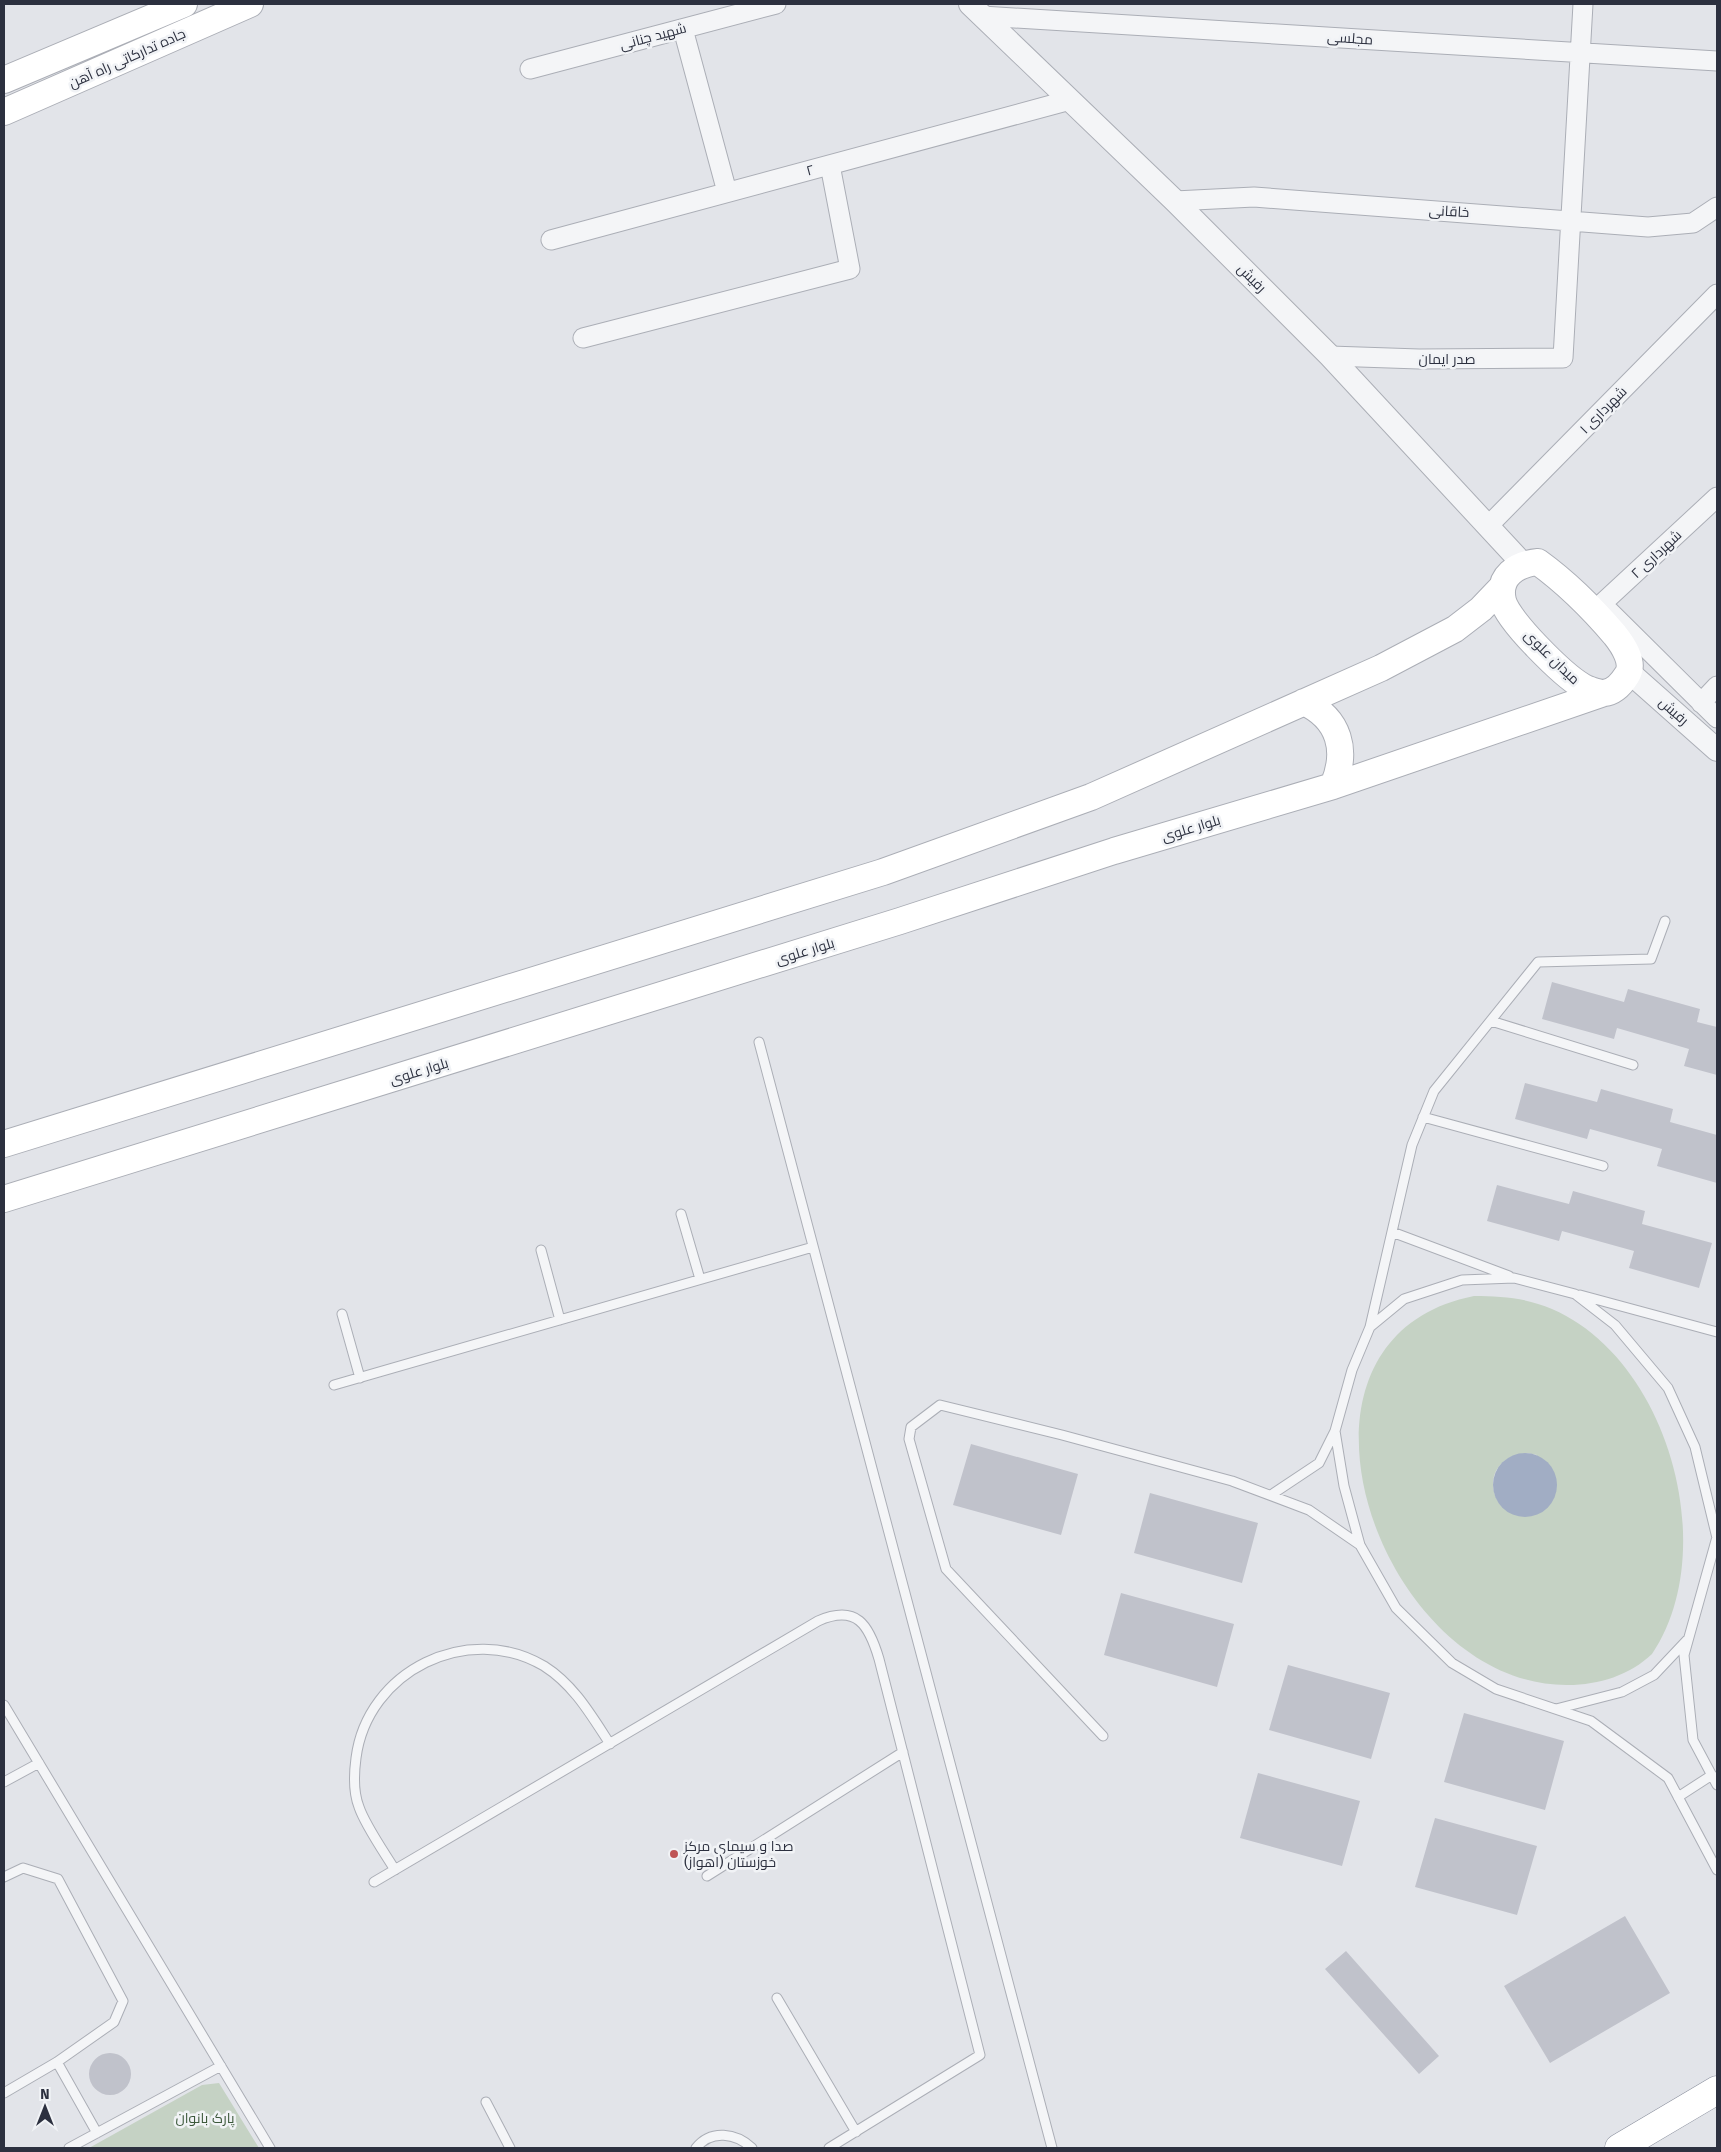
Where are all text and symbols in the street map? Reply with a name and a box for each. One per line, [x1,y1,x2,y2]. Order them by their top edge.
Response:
street label: شهید چنانی [618,19,689,54]
street label: جاده تدارکاتی راه آهن [66,25,188,92]
street label: مجلسی [1326,28,1374,49]
street label: ۲ [804,161,816,180]
street label: خاقانی [1428,202,1470,221]
street label: رفیش [1234,260,1270,296]
street label: صدر ایمان [1419,351,1475,368]
street label: شهرداری ۱ [1576,383,1631,438]
street label: شهرداری ۲ [1628,527,1685,582]
street label: میدان علوی [1520,627,1583,688]
street label: رفیش [1655,694,1692,729]
street label: بلوار علوی [1160,812,1223,845]
street label: بلوار علوی [774,935,837,968]
street label: بلوار علوی [388,1055,451,1088]
place label: صدا و سیمای مرکز خوزستان (اهواز) [683,1838,793,1871]
marker: صدا و سیمای مرکز خوزستان (اهواز) [668,1848,680,1860]
north arrow [20,2082,70,2132]
text: N [40,2086,50,2103]
park label: پارک بانوان [175,2110,235,2128]

